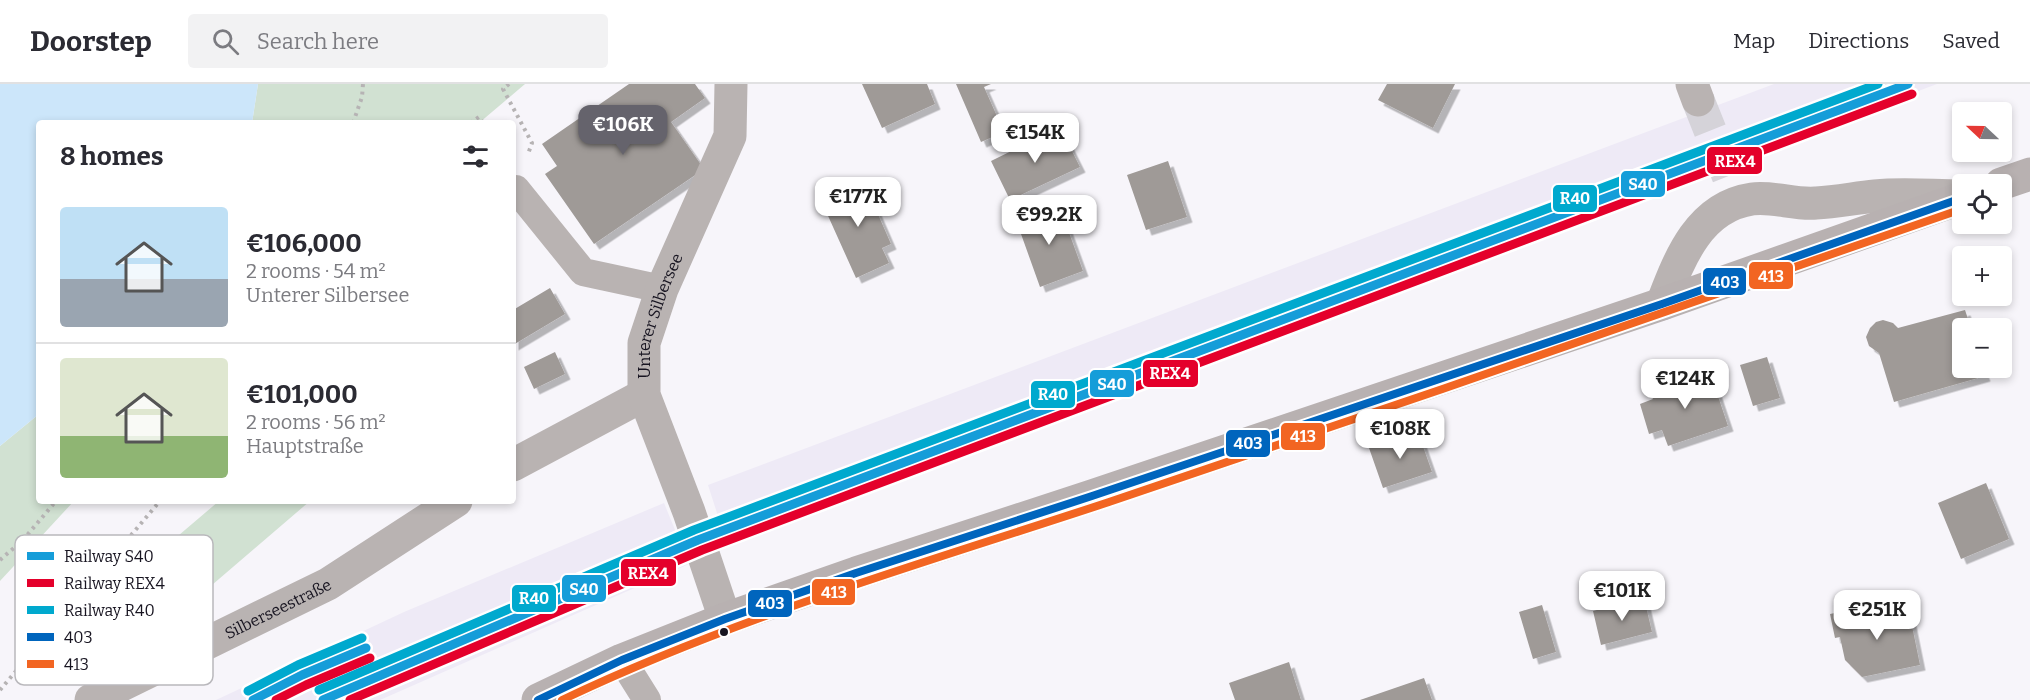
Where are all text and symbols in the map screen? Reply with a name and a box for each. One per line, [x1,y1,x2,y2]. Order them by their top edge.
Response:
search box [188,14,608,68]
text: Doorstep [30,25,152,58]
icon: search [209,25,242,58]
text: Search here [257,28,379,55]
text: Map [1733,28,1775,54]
text: Directions [1808,28,1909,54]
text: Saved [1942,28,2000,54]
north arrow [1952,102,2012,162]
map controls [1952,102,2012,378]
pin: €106K [581,105,665,156]
text: €106K [592,112,654,136]
pin: €154K [993,113,1077,164]
text: €154K [1005,120,1065,144]
icon: filters [459,140,492,173]
text: 8 homes [60,141,164,172]
line badge: REX4 [1706,146,1763,175]
text: REX4 [1715,152,1756,171]
line badge: S40 [1620,170,1666,198]
button: locate [1952,174,2012,234]
text: S40 [1628,175,1658,194]
pin: €177K [816,177,900,228]
text: €177K [829,184,887,208]
line badge: R40 [1552,184,1598,213]
text: R40 [1560,189,1590,208]
pin: €99.2K [1000,195,1098,246]
text: €99.2K [1016,202,1082,226]
text: €106,000 [246,228,362,259]
icon: home [108,231,180,303]
button: + [1952,246,2012,306]
street label: Unterer Silbersee [635,250,686,379]
text: 2 rooms · 54 m² [246,259,386,283]
line badge: 413 [1748,261,1794,290]
line badge: 403 [1702,267,1747,296]
text: 413 [1758,267,1784,286]
text: 403 [1710,273,1740,292]
text: Unterer Silbersee [246,283,409,307]
button: − [1952,318,2012,378]
line badge: REX4 [1142,359,1199,388]
pin: €124K [1643,359,1727,410]
text: REX4 [1150,364,1191,383]
text: €124K [1655,366,1715,390]
line badge: S40 [1089,369,1135,398]
text: S40 [1097,375,1127,394]
text: €101,000 [246,379,358,410]
line badge: R40 [1030,380,1076,409]
icon: home [108,382,180,454]
text: R40 [1038,385,1068,404]
pin: €108K [1358,409,1442,460]
text: 2 rooms · 56 m² [246,410,386,434]
text: €108K [1369,416,1431,440]
line badge: 413 [1280,422,1326,451]
text: 413 [1290,427,1316,446]
line badge: 403 [1225,429,1271,458]
text: Hauptstraße [246,434,364,458]
text: 403 [1233,434,1263,453]
legend [15,535,213,685]
text: Railway S40 [64,547,154,566]
line badge: REX4 [620,558,677,587]
text: REX4 [628,564,669,583]
pin: €101K [1580,571,1664,622]
text: Railway REX4 [64,574,165,593]
street label: Silberseestraße [221,574,334,643]
line badge: S40 [561,574,607,603]
line badge: 413 [811,578,856,606]
text: €101K [1593,578,1651,602]
text: S40 [569,580,599,599]
text: 413 [821,583,847,602]
line badge: R40 [511,584,557,613]
text: R40 [519,589,549,608]
line badge: 403 [747,589,793,618]
pin: €251K [1835,590,1919,641]
text: 403 [755,594,785,613]
text: €251K [1848,597,1906,621]
text: Railway R40 [64,601,155,620]
unlabelled marker [718,626,730,638]
text: 403 [64,628,93,647]
text: 413 [64,655,89,674]

